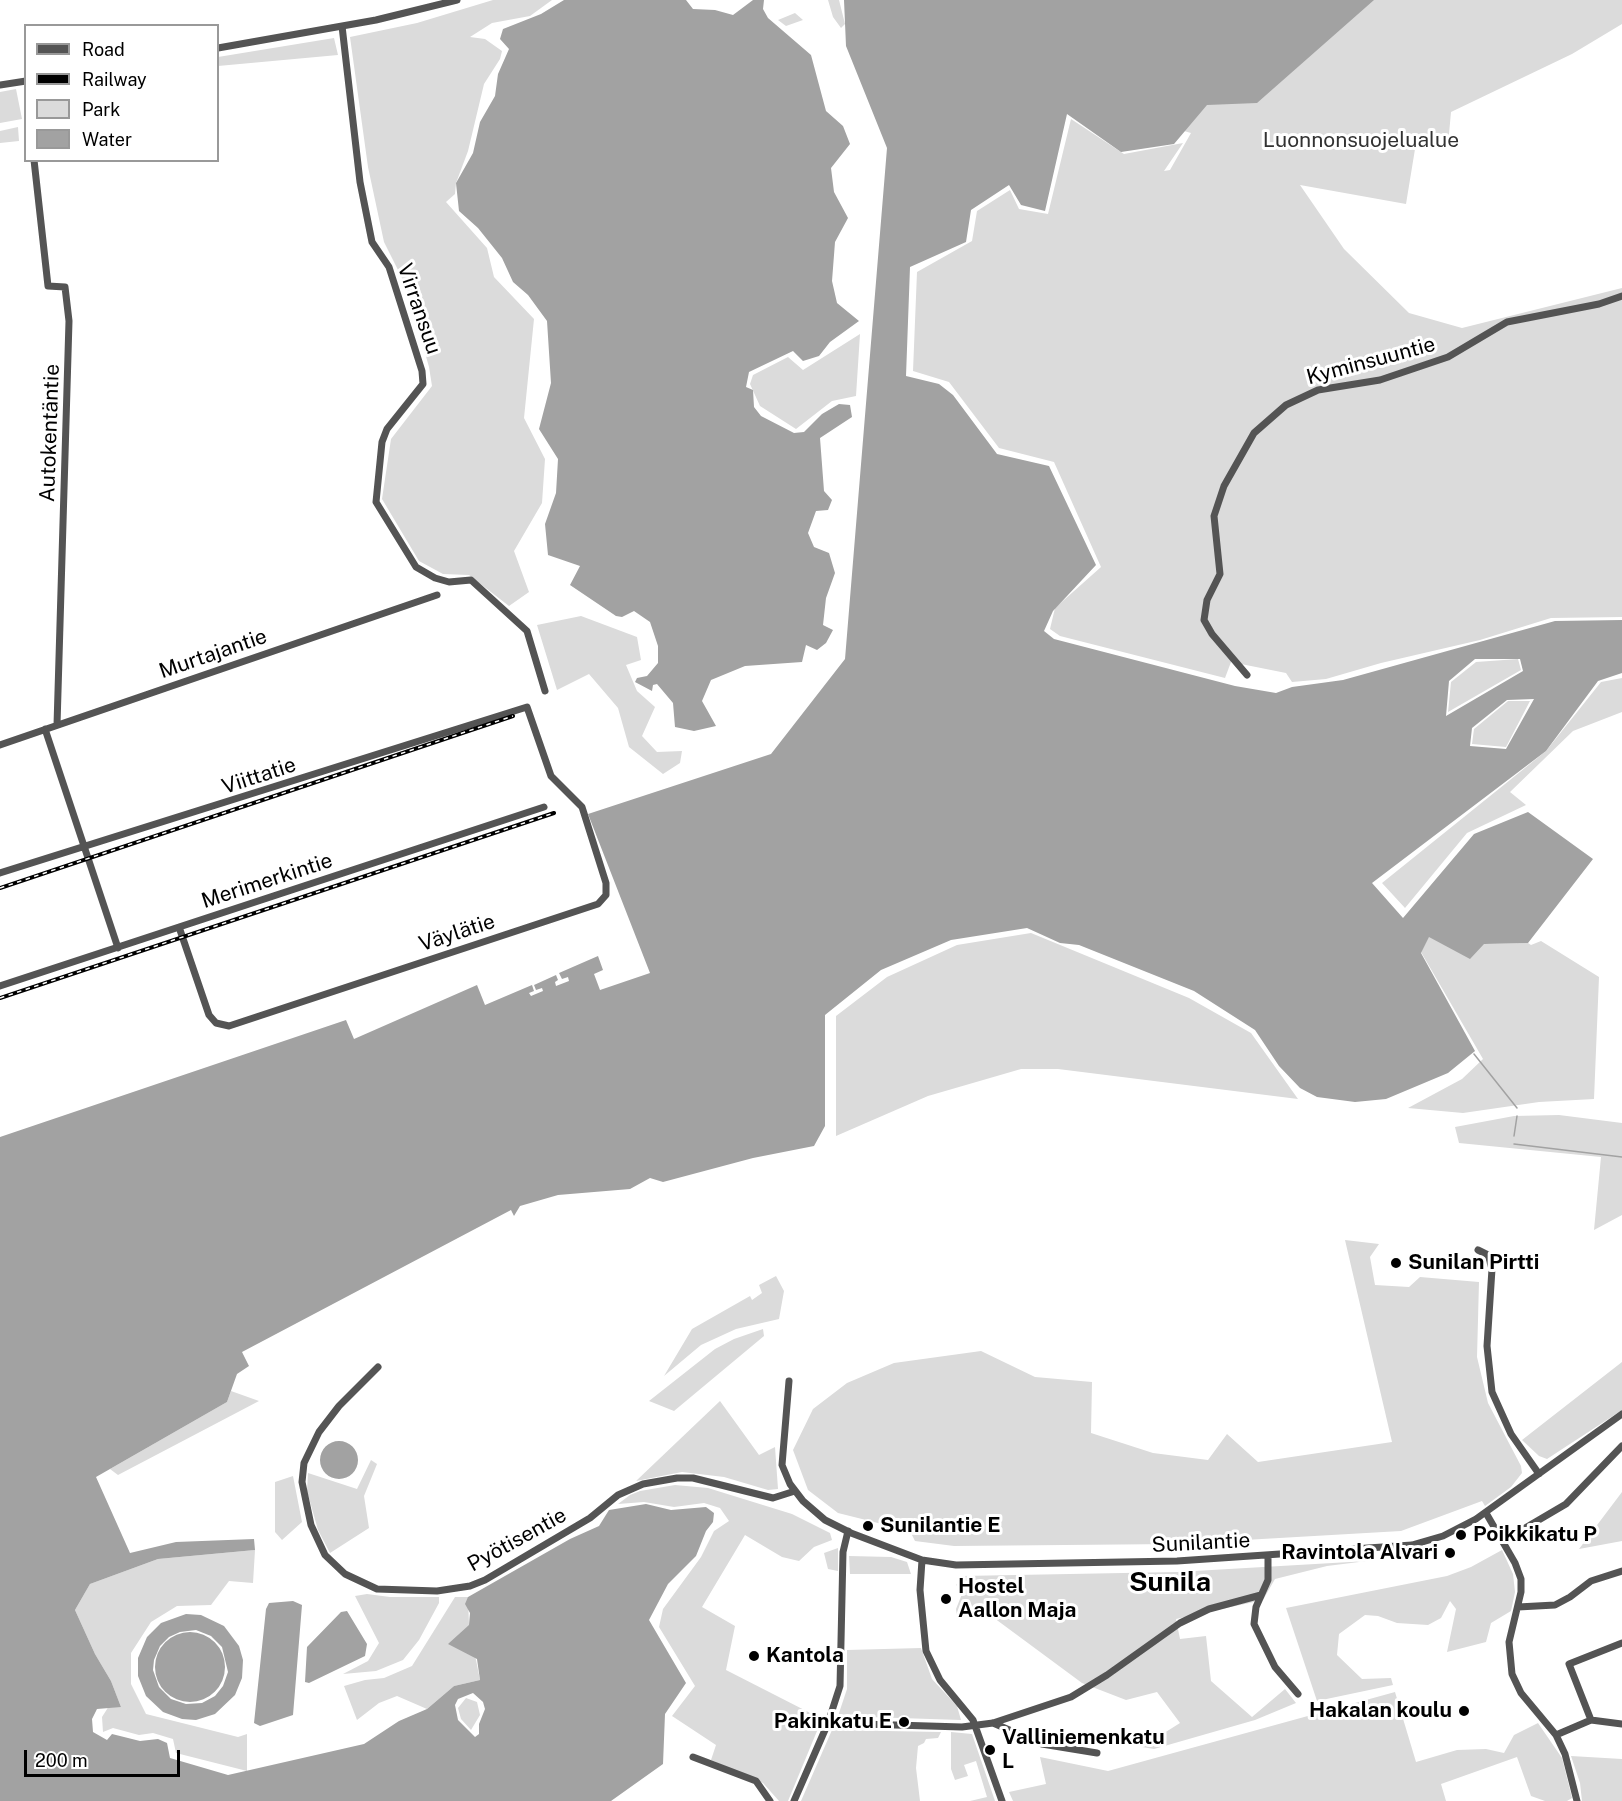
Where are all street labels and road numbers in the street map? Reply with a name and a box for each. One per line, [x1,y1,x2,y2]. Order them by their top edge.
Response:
street label: Virransuu [392,260,446,358]
street label: Kyminsuuntie [1304,332,1438,390]
street label: Autokentäntie [35,364,65,502]
street label: Murtajantie [156,624,270,684]
street label: Viittatie [219,752,299,800]
street label: Merimerkintie [198,848,336,914]
street label: Väylätie [416,909,498,957]
street label: Pyötisentie [463,1503,571,1577]
street label: Sunilantie [1151,1528,1251,1558]

